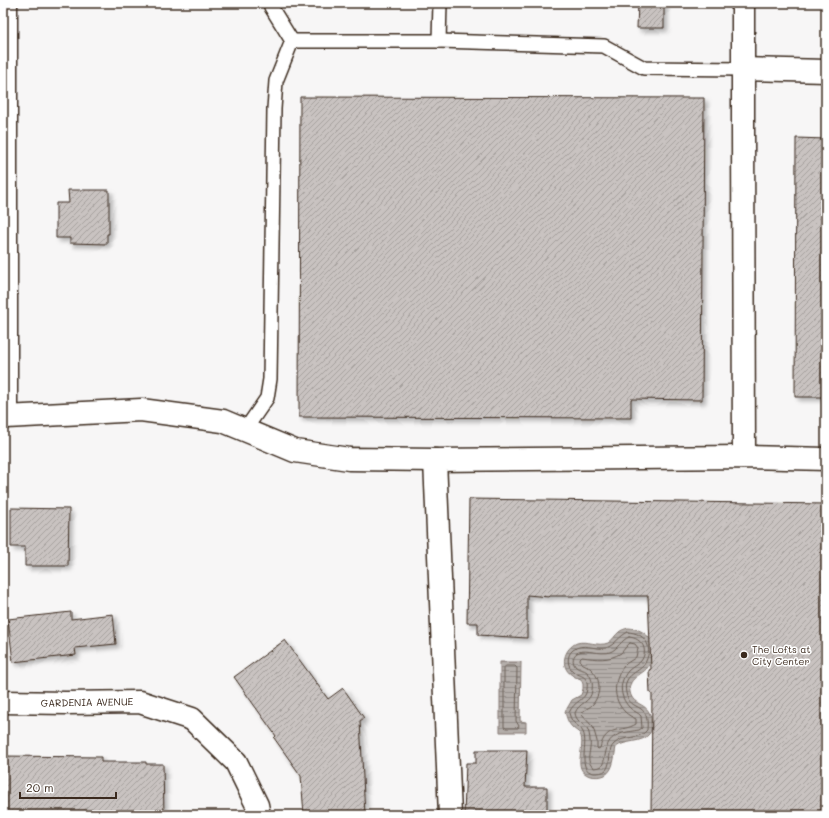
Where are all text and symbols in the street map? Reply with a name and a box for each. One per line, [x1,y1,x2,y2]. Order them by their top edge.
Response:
place label: The Lofts at City Center [752,642,811,668]
marker: The Lofts at City Center [739,650,749,660]
street label: GARDENIA AVENUE [41,694,134,710]
scale bar [20,774,116,800]
text: 20 m [26,779,54,795]

